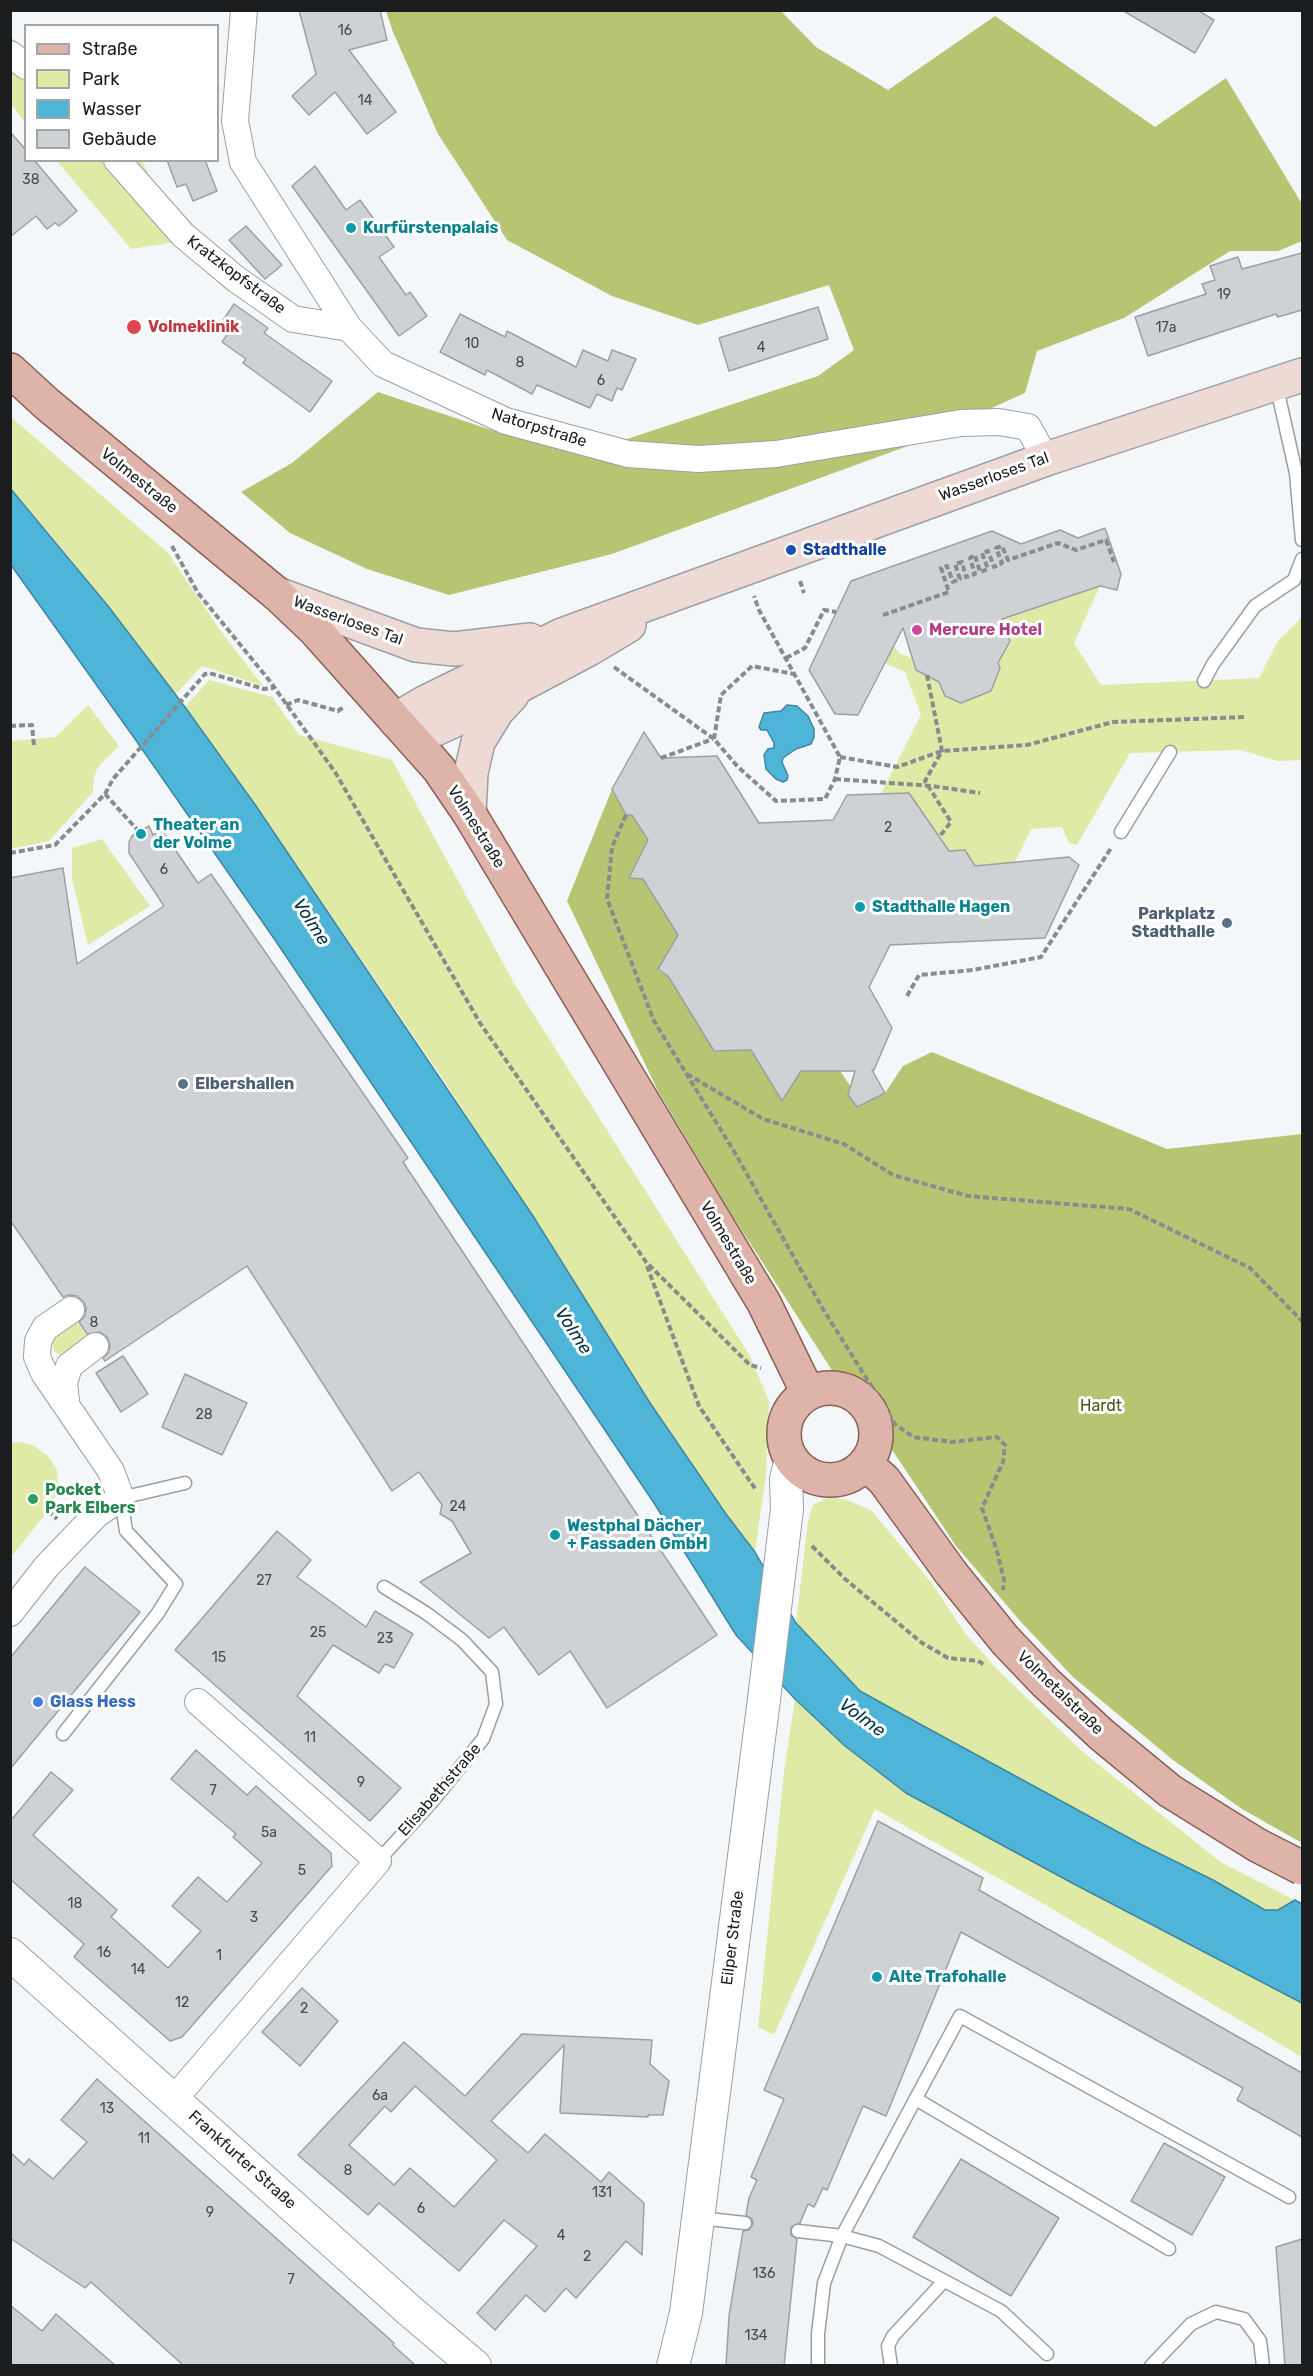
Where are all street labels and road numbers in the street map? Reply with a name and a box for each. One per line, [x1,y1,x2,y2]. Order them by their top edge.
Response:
street label: Kratzkopfstraße [183,232,289,318]
street label: Natorpstraße [489,404,589,452]
street label: Volmestraße [97,444,181,518]
street label: Wasserloses Tal [936,448,1052,506]
street label: Wasserloses Tal [290,592,406,650]
street label: Volmestraße [443,782,509,872]
street label: Volmestraße [696,1198,760,1288]
street label: Volmetalstraße [1013,1647,1107,1739]
street label: Elisabethstraße [395,1740,485,1840]
street label: Eilper Straße [718,1890,748,1986]
street label: Frankfurter Straße [184,2107,300,2213]

